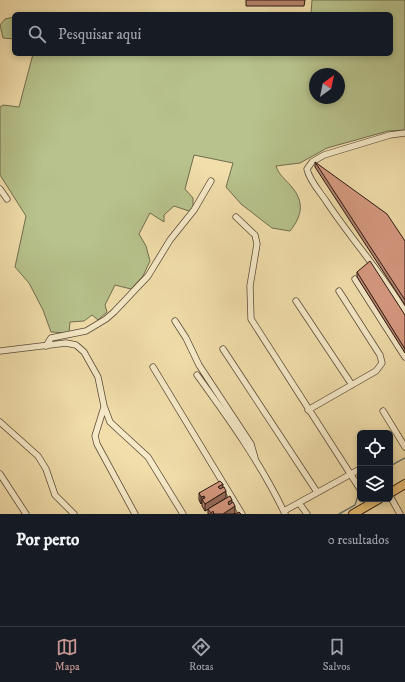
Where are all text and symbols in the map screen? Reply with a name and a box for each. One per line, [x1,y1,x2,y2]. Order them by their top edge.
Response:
search box [12,12,393,56]
icon: search [26,23,48,45]
text: Pesquisar aqui [58,25,141,44]
north arrow [309,68,345,104]
map controls [357,430,393,502]
button: locate [357,430,393,466]
button: layers [357,466,393,502]
text: Por perto [16,529,79,551]
text: 0 resultados [328,532,389,548]
tab: Mapa [55,636,80,674]
tab: Rotas [189,636,213,674]
tab: Salvos [323,636,350,674]

